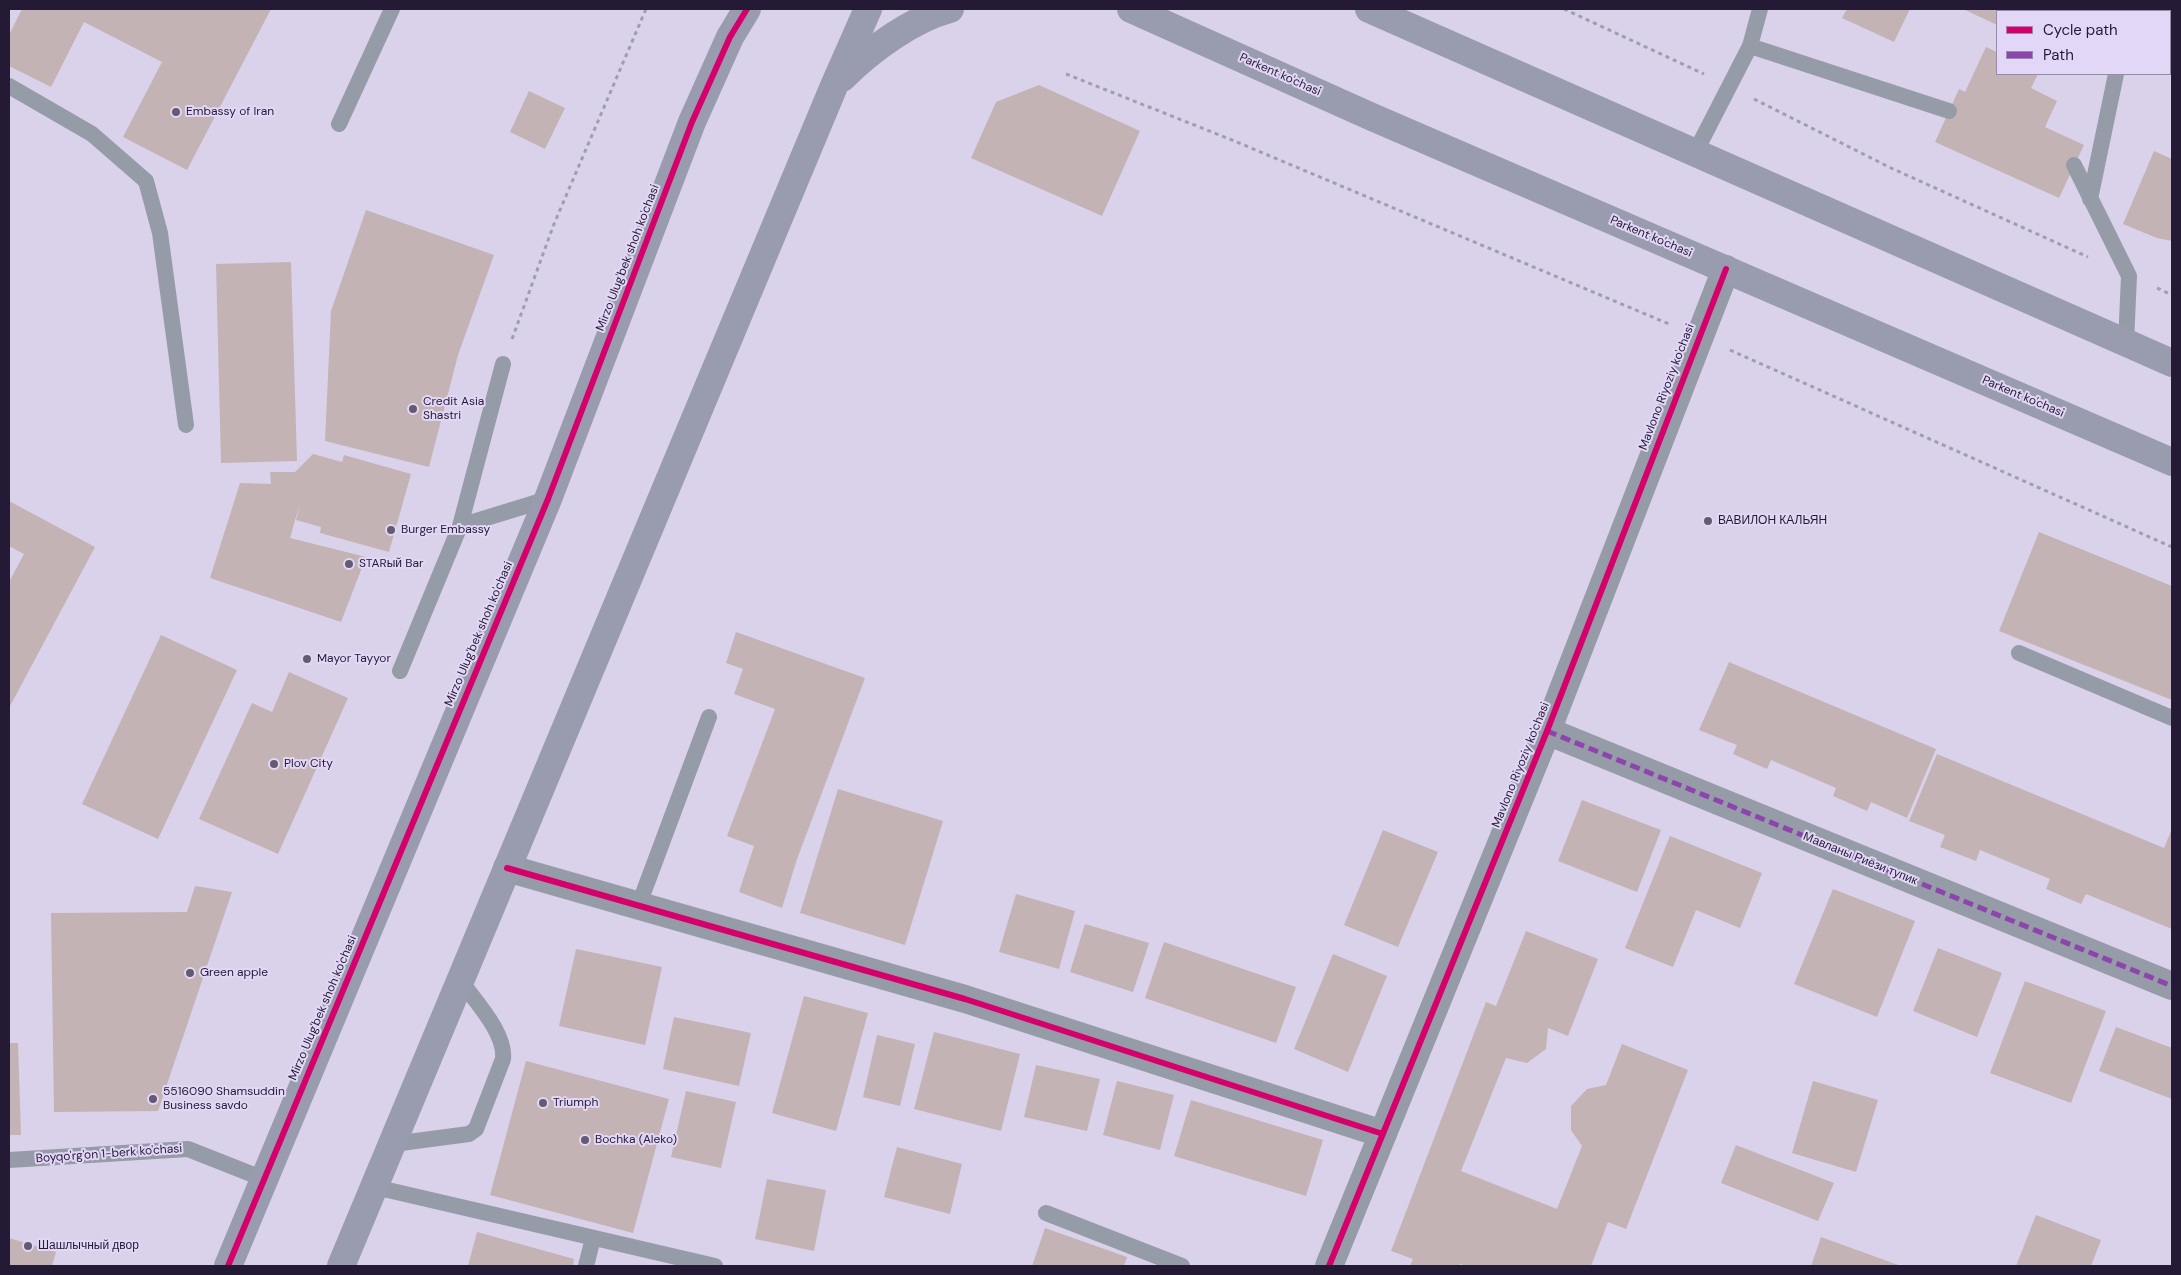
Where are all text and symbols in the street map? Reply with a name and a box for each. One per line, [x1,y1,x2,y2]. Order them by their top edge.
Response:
legend [1996,10,2171,75]
text: Cycle path [2043,20,2118,40]
text: Path [2043,45,2074,65]
street label: Parkent ko'chasi [1237,51,1323,99]
place label: Embassy of Iran [186,105,274,119]
marker: Embassy of Iran [170,106,182,118]
street label: Mirzo Ulug'bek shoh ko'chasi [593,183,663,333]
street label: Parkent ko'chasi [1608,213,1694,261]
street label: Mavlono Riyoziy ko'chasi [1636,322,1698,452]
street label: Parkent ko'chasi [1980,373,2066,421]
place label: Credit Asia Shastri [423,395,484,423]
marker: Credit Asia Shastri [407,403,419,415]
place label: ВАВИЛОН КАЛЬЯН [1718,514,1827,528]
marker: ВАВИЛОН КАЛЬЯН [1702,515,1714,527]
place label: Burger Embassy [401,523,490,537]
marker: Burger Embassy [385,524,397,536]
place label: STARый Bar [359,557,423,571]
marker: STARый Bar [343,558,355,570]
street label: Mirzo Ulug'bek shoh ko'chasi [442,560,516,708]
place label: Mayor Tayyor [317,652,391,666]
marker: Mayor Tayyor [301,653,313,665]
street label: Mavlono Riyoziy ko'chasi [1489,700,1553,830]
place label: Plov City [284,757,333,771]
marker: Plov City [268,758,280,770]
street label: Мавланы Риёзи тупик [1801,829,1919,889]
street label: Mirzo Ulug'bek shoh ko'chasi [286,934,360,1082]
place label: Green apple [200,966,268,980]
marker: Green apple [184,967,196,979]
place label: 5516090 Shamsuddin Business savdo [163,1085,285,1113]
marker: 5516090 Shamsuddin Business savdo [147,1093,159,1105]
place label: Triumph [553,1096,598,1110]
marker: Triumph [537,1097,549,1109]
place label: Bochka (Aleko) [595,1133,677,1147]
marker: Bochka (Aleko) [579,1134,591,1146]
street label: Boyqo'rg'on 1-berk ko'chasi [35,1142,183,1166]
place label: Шашлычный двор [38,1239,139,1253]
marker: Шашлычный двор [22,1240,34,1252]

